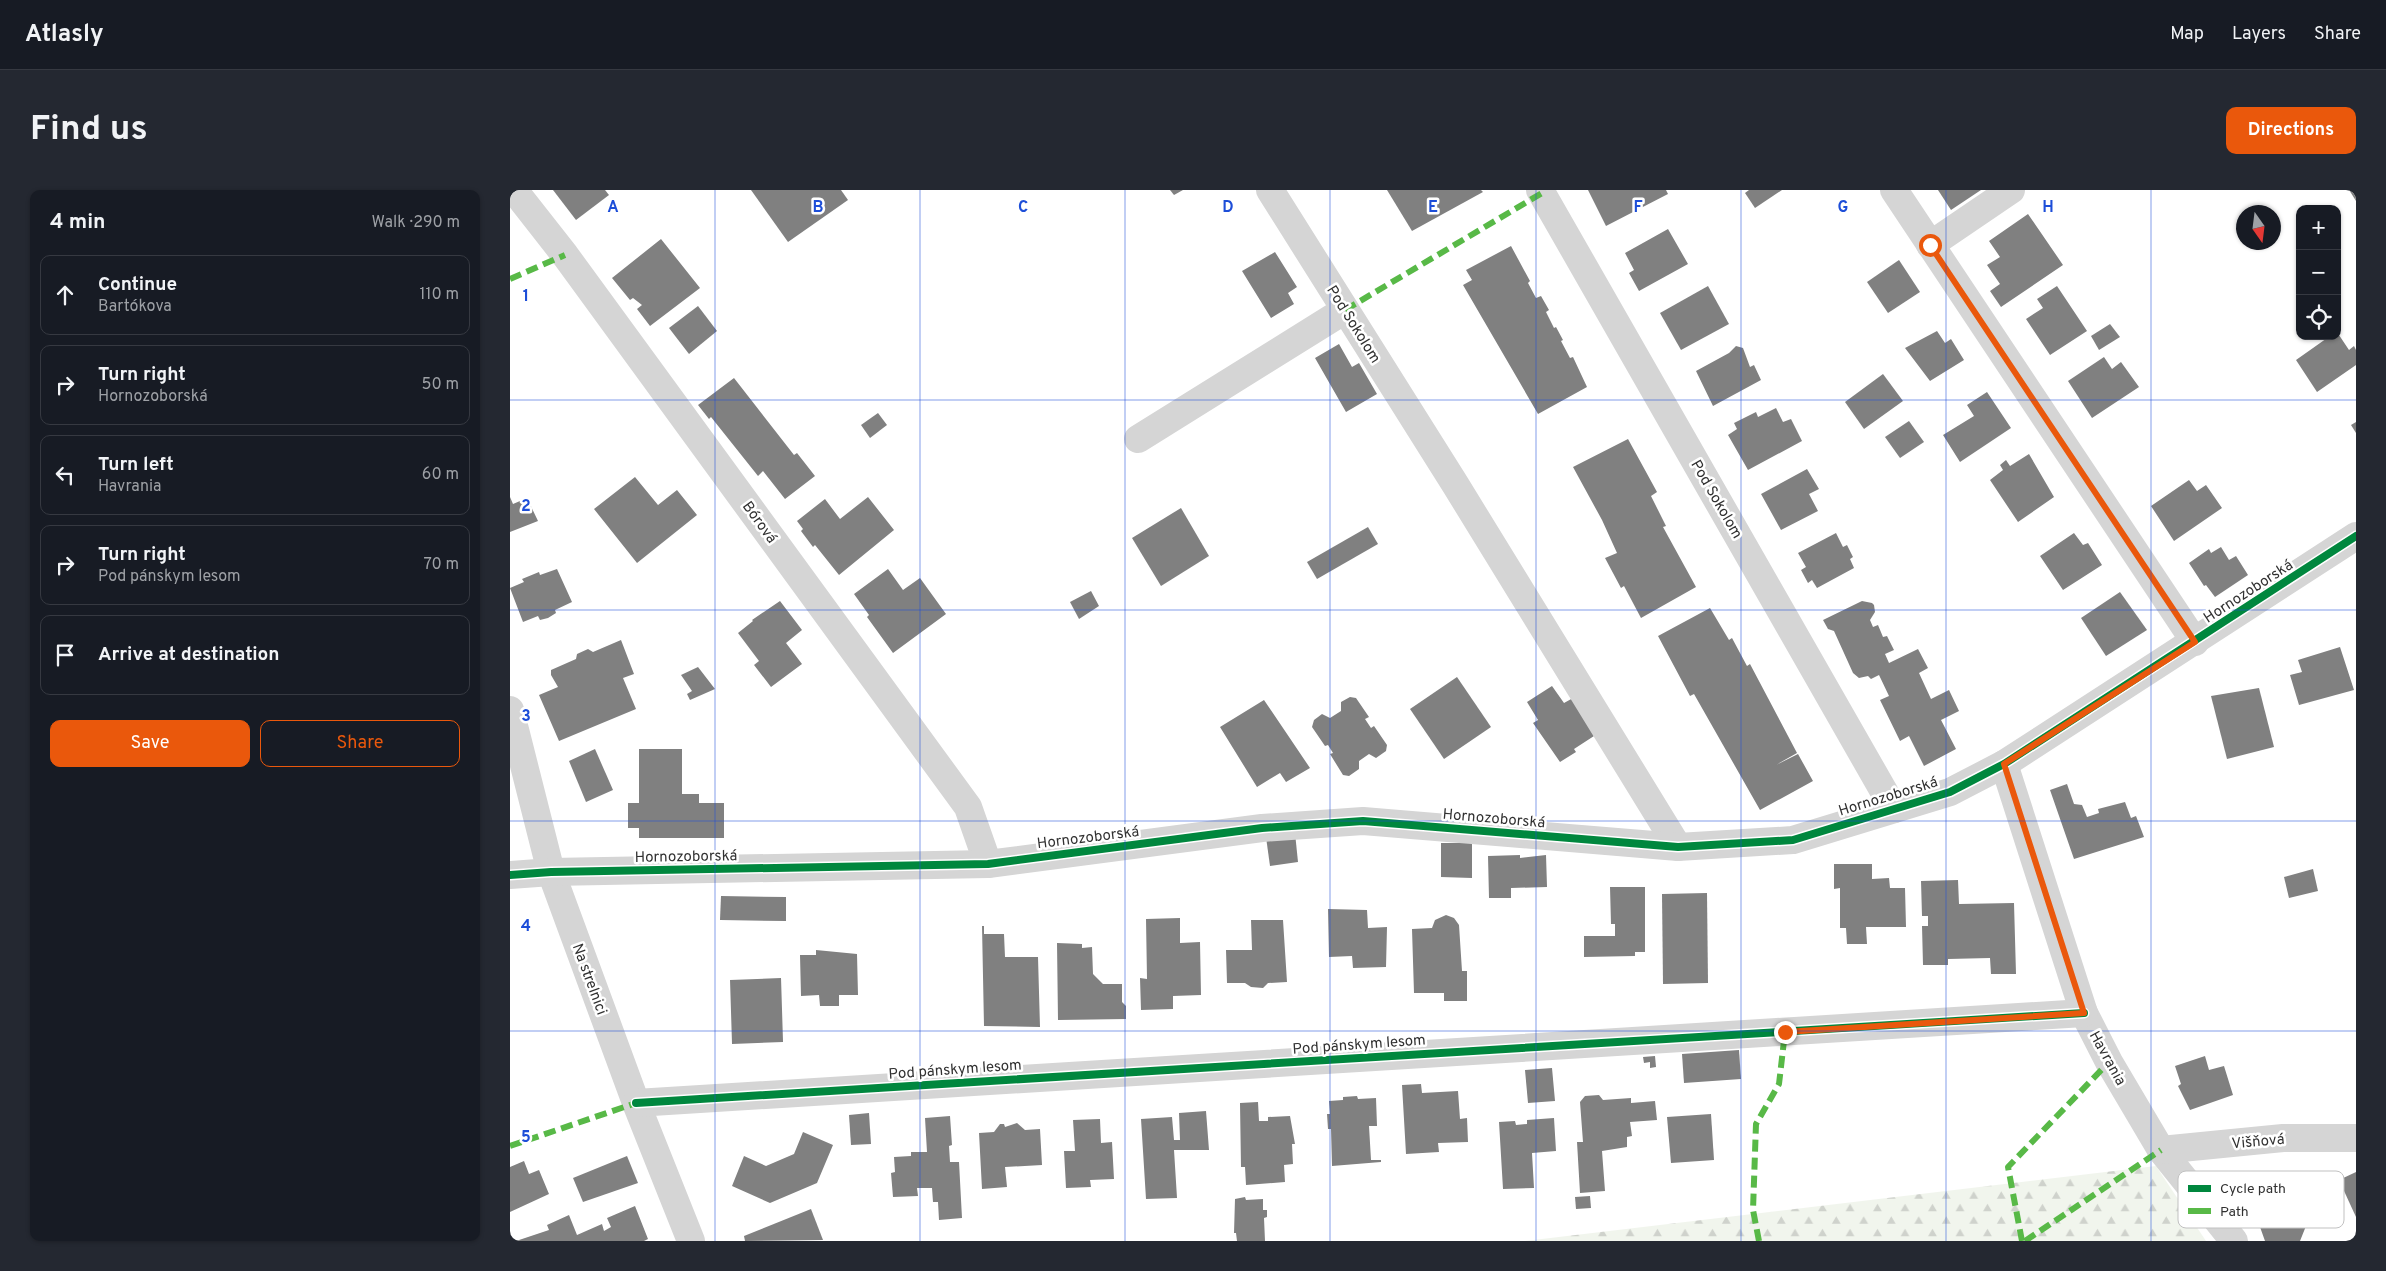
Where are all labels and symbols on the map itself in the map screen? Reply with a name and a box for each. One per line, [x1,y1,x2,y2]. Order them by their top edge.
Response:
text: A [607,198,619,218]
text: B [812,198,824,218]
text: C [1018,198,1028,218]
text: D [1222,198,1234,218]
text: E [1428,198,1438,218]
text: F [1633,198,1643,218]
text: G [1838,198,1848,218]
text: H [2042,198,2054,218]
north arrow [2236,205,2281,250]
route start [1919,234,1942,257]
street label: Pod Sokolom [1321,282,1384,367]
text: 1 [523,287,529,307]
street label: Pod Sokolom [1685,457,1746,543]
text: 2 [521,497,531,517]
street label: Bórová [737,498,781,548]
street label: Hornozoborská [2201,556,2297,628]
text: 3 [521,707,531,727]
street label: Hornozoborská [1837,773,1940,822]
street label: Hornozoborská [1442,806,1546,833]
street label: Hornozoborská [1036,823,1140,854]
street label: Hornozoborská [634,847,738,868]
text: 4 [521,917,531,937]
street label: Na strelnici [567,941,610,1018]
route end [1774,1021,1797,1044]
street label: Havrania [2084,1028,2129,1089]
street label: Pod pánskym lesom [1292,1031,1426,1060]
street label: Pod pánskym lesom [888,1056,1022,1085]
text: 5 [521,1128,531,1148]
street label: Višňová [2231,1131,2285,1154]
legend [2178,1171,2344,1228]
text: Cycle path [2220,1181,2286,1198]
text: Path [2220,1204,2249,1221]

